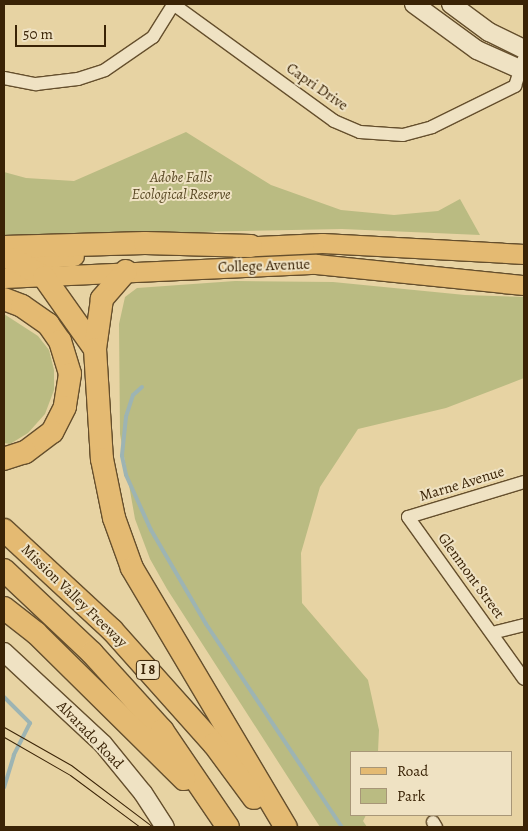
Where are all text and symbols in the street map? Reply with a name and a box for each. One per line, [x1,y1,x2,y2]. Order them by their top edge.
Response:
scale bar [18,15,109,47]
text: 50 m [23,24,53,44]
street label: Capri Drive [283,59,351,115]
park label: Adobe Falls Ecological Reserve [132,168,230,203]
street label: College Avenue [218,255,310,277]
street label: Marne Avenue [417,463,507,505]
street label: Glenmont Street [434,530,508,622]
street label: Mission Valley Freeway [17,541,131,651]
road number: I 8 [136,658,160,682]
street label: Alvarado Road [53,697,127,773]
legend [350,751,513,816]
text: Road [397,761,428,781]
text: Park [397,786,425,806]

